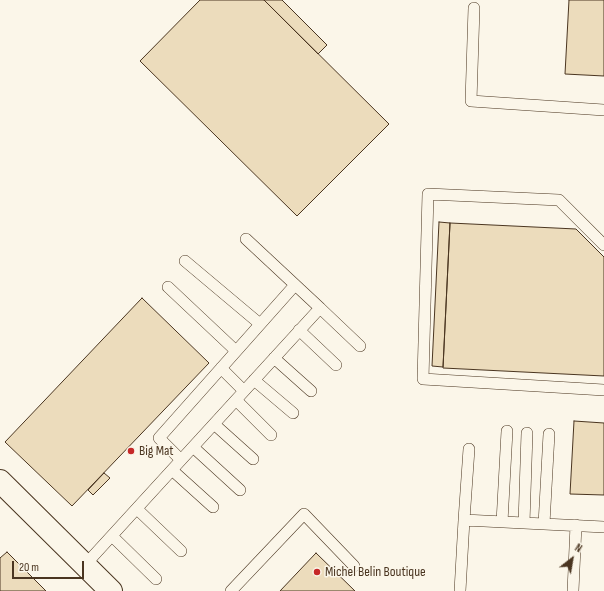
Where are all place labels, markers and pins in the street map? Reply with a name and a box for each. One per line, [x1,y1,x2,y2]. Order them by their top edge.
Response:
place label: Big Mat [139,443,174,459]
marker: Big Mat [126,446,136,456]
place label: Michel Belin Boutique [325,564,426,580]
marker: Michel Belin Boutique [312,567,322,577]

